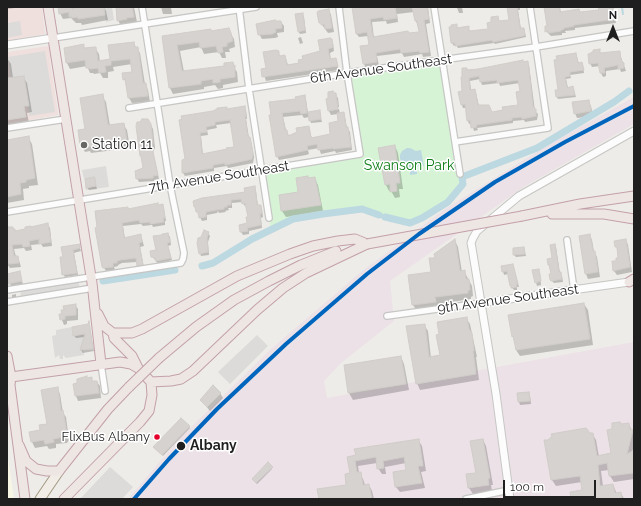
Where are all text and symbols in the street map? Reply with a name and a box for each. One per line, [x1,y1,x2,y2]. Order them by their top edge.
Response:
north arrow [593,8,633,48]
text: N [609,9,617,22]
street label: 6th Avenue Southeast [309,51,453,87]
place label: Station 11 [92,137,152,153]
marker: Station 11 [79,140,89,150]
street label: 7th Avenue Southeast [148,158,290,196]
park label: Swanson Park [364,158,454,174]
street label: 9th Avenue Southeast [436,281,580,317]
place label: FlixBus Albany [62,429,150,445]
marker: FlixBus Albany [152,432,162,442]
place label: Albany [190,438,237,454]
marker: Albany [175,440,187,452]
scale bar [505,472,598,498]
text: 100 m [510,480,544,494]

